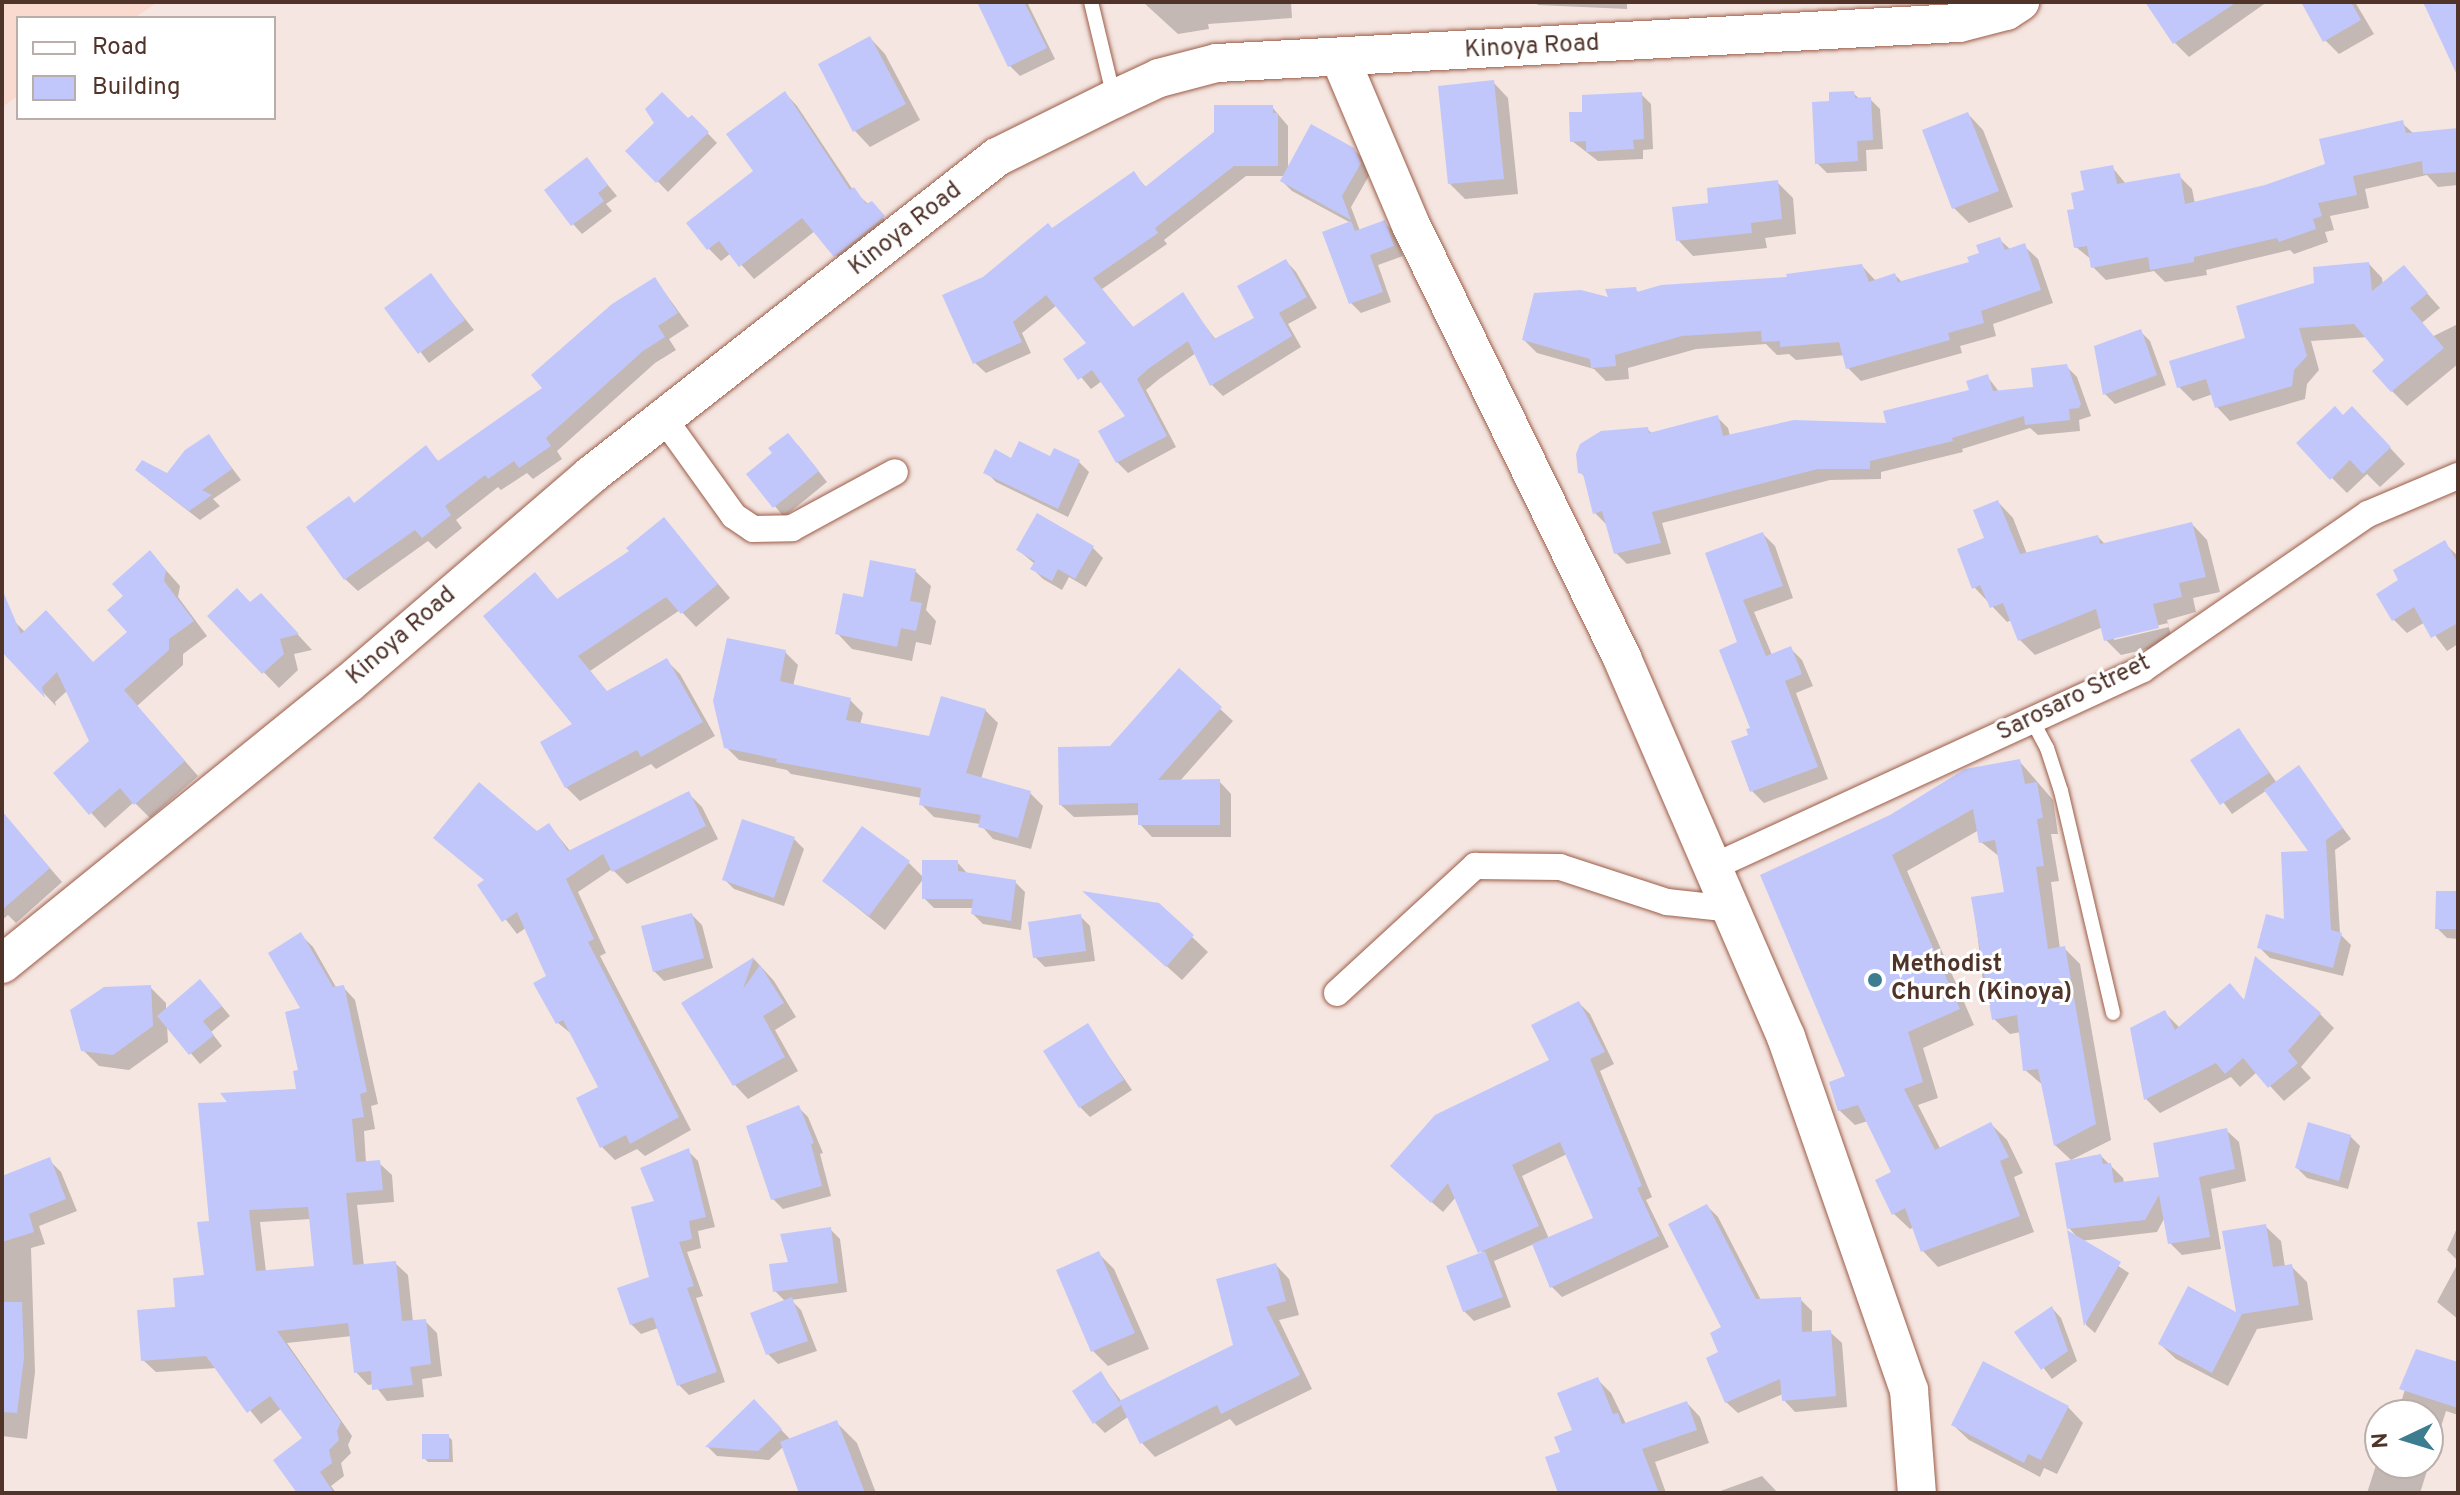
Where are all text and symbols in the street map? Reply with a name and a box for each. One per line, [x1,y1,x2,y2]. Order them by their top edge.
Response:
legend [16,16,276,120]
street label: Kinoya Road [1464,30,1600,66]
text: Road [92,33,148,63]
text: Building [92,73,181,103]
street label: Kinoya Road [844,177,968,283]
street label: Kinoya Road [342,582,462,692]
street label: Sarosaro Street [1993,649,2155,749]
place label: Methodist Church (Kinoya) [1891,952,2072,1008]
marker: Methodist Church (Kinoya) [1866,971,1884,989]
north arrow [2364,1399,2444,1479]
text: N [2368,1432,2396,1449]

